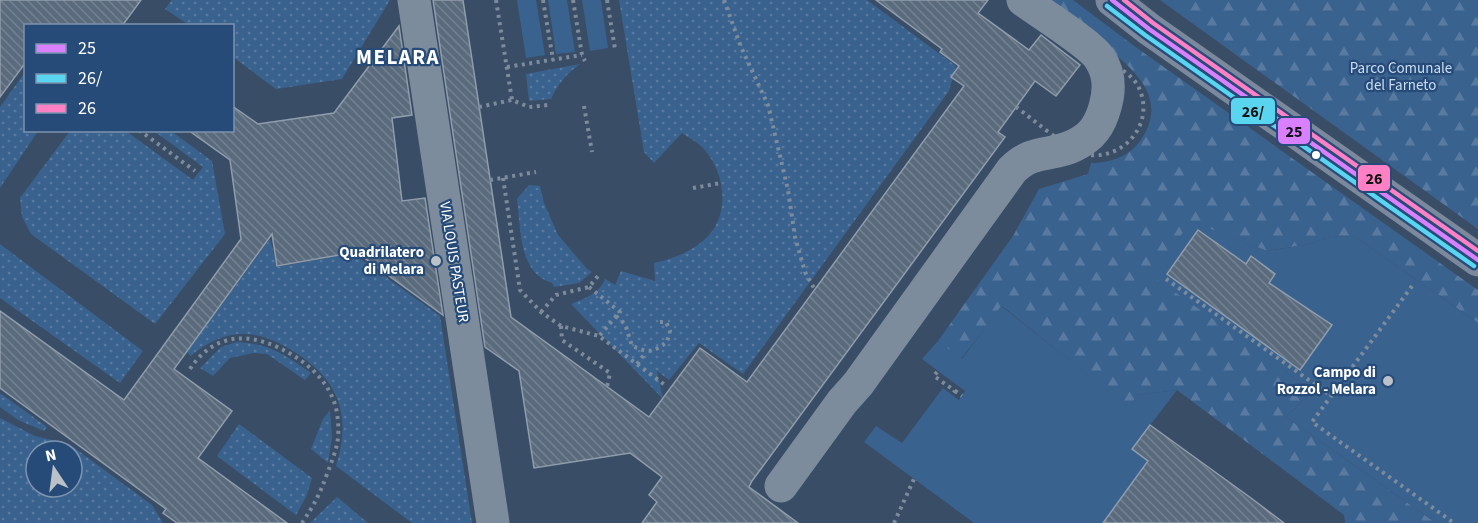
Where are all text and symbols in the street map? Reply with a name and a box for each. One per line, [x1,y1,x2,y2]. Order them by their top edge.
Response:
legend [24,24,234,132]
text: 25 [78,36,96,61]
district label: MELARA [356,42,440,72]
park label: Parco Comunale del Farneto [1350,58,1452,96]
text: 26/ [78,66,103,91]
text: 26 [78,96,96,121]
line badge: 26/ [1230,97,1276,125]
text: 26/ [1242,101,1264,123]
line badge: 25 [1277,117,1311,145]
text: 25 [1286,121,1302,143]
unlabelled marker [1310,149,1322,161]
line badge: 26 [1357,164,1391,192]
text: 26 [1366,168,1382,190]
street label: VIA LOUIS PASTEUR [434,200,474,324]
place label: Quadrilatero di Melara [339,242,424,280]
marker: Quadrilatero di Melara [429,254,443,268]
place label: Campo di Rozzol - Melara [1277,362,1376,400]
marker: Campo di Rozzol - Melara [1381,374,1395,388]
north arrow [24,439,84,499]
text: N [43,443,59,467]

